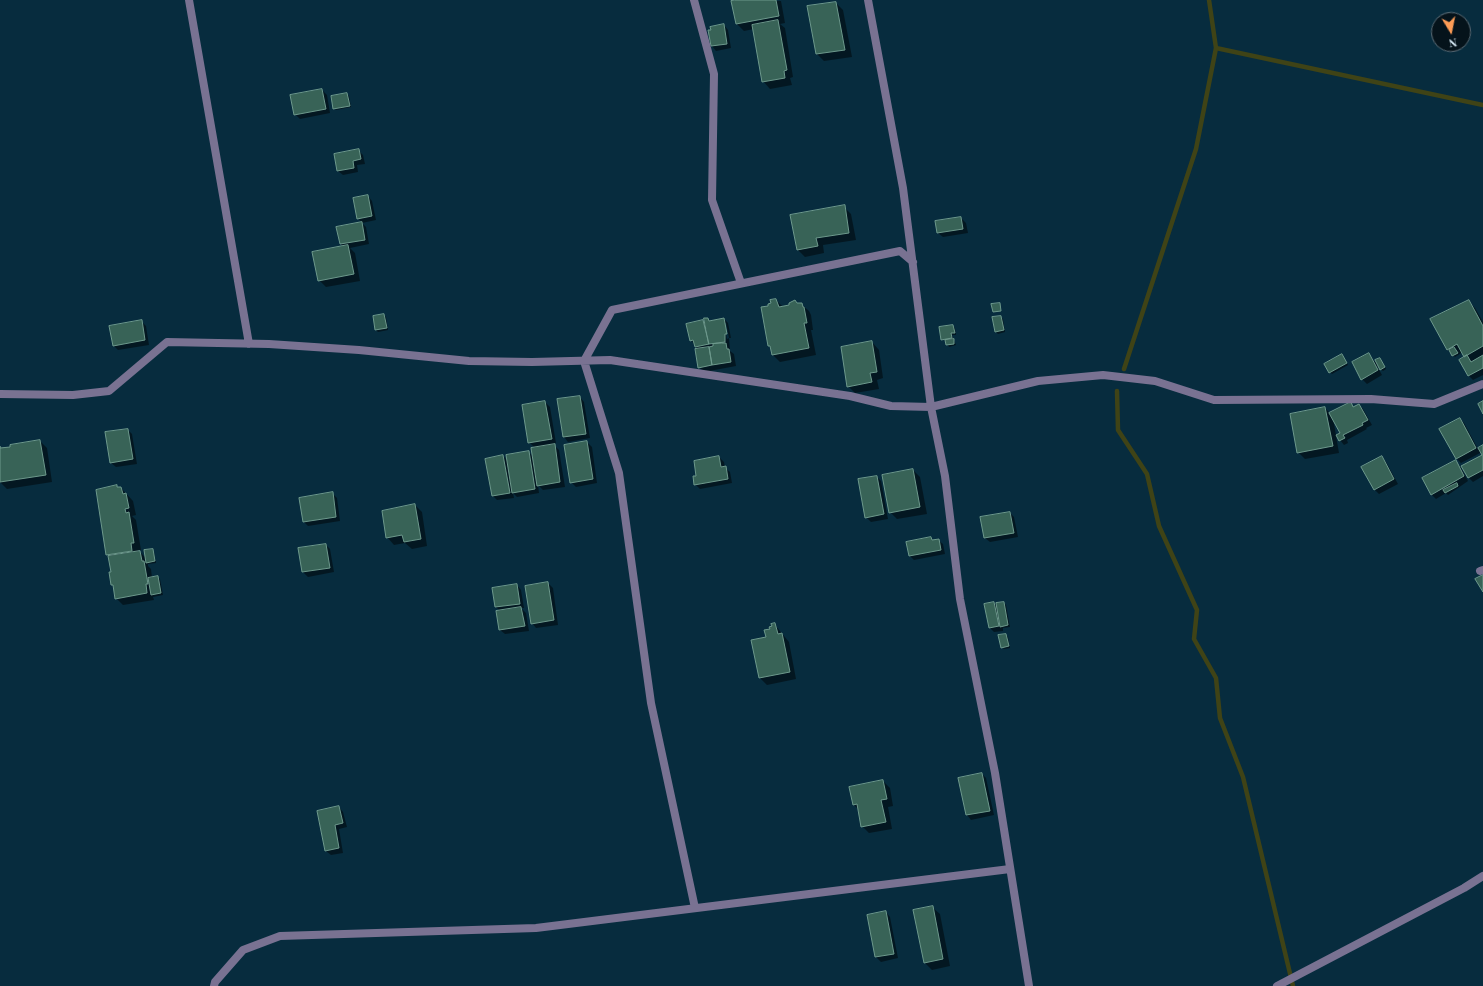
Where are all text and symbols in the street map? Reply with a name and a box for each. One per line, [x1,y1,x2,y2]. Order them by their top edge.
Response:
north arrow [1431,12,1471,52]
text: N [1448,35,1458,51]

